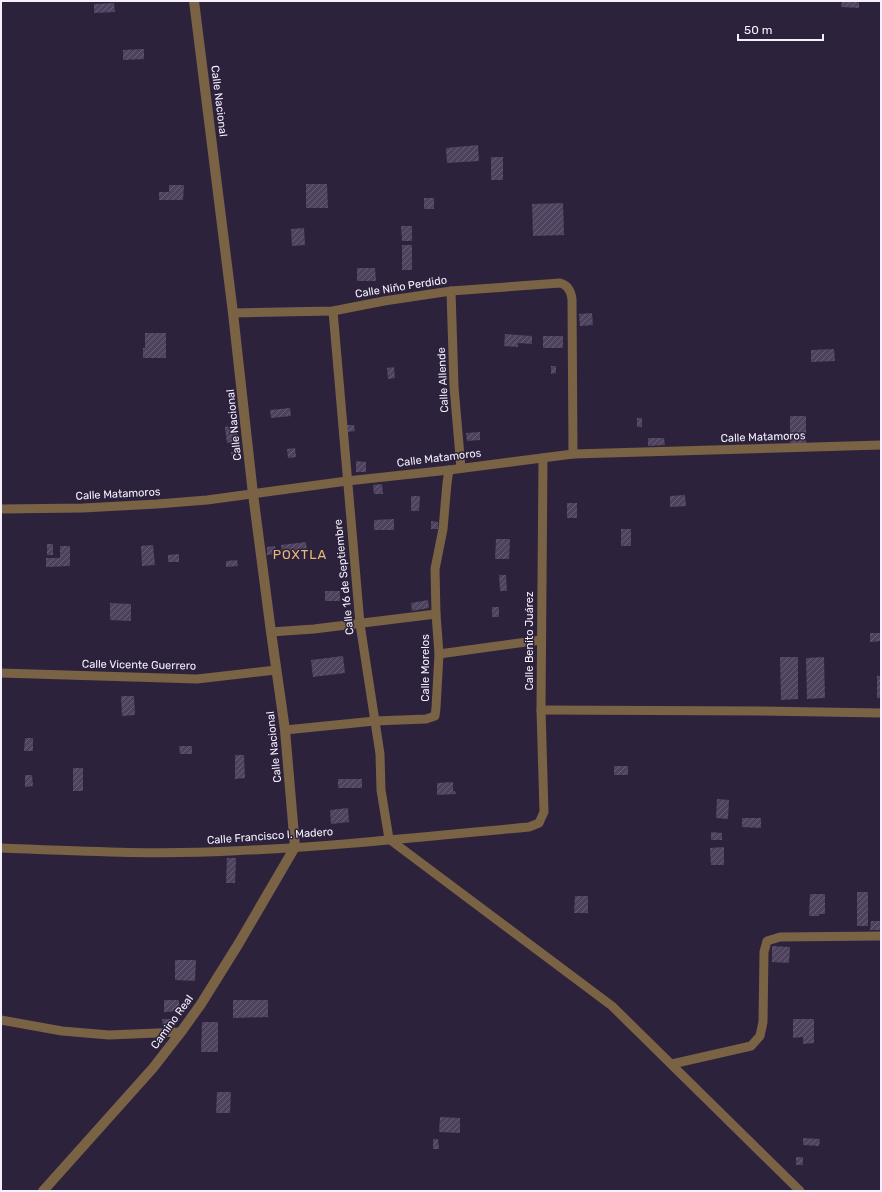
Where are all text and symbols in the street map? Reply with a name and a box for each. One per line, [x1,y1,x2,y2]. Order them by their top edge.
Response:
scale bar [738,16,823,42]
text: 50 m [744,23,772,37]
street label: Calle Nacional [208,65,230,137]
street label: Calle Niño Perdido [354,273,448,301]
street label: Calle Allende [435,347,451,413]
street label: Calle Nacional [224,389,244,461]
street label: Calle Matamoros [720,429,806,445]
street label: Calle Matamoros [396,446,482,470]
street label: Calle Matamoros [75,485,161,503]
street label: Calle 16 de Septiembre [331,519,357,635]
district label: POXTLA [273,547,327,562]
street label: Calle Benito Juárez [523,591,536,691]
street label: Calle Morelos [419,634,432,702]
street label: Calle Vicente Guerrero [82,658,196,672]
street label: Calle Nacional [264,711,284,783]
street label: Calle Francisco I. Madero [206,825,334,847]
street label: Camino Real [148,992,196,1052]

